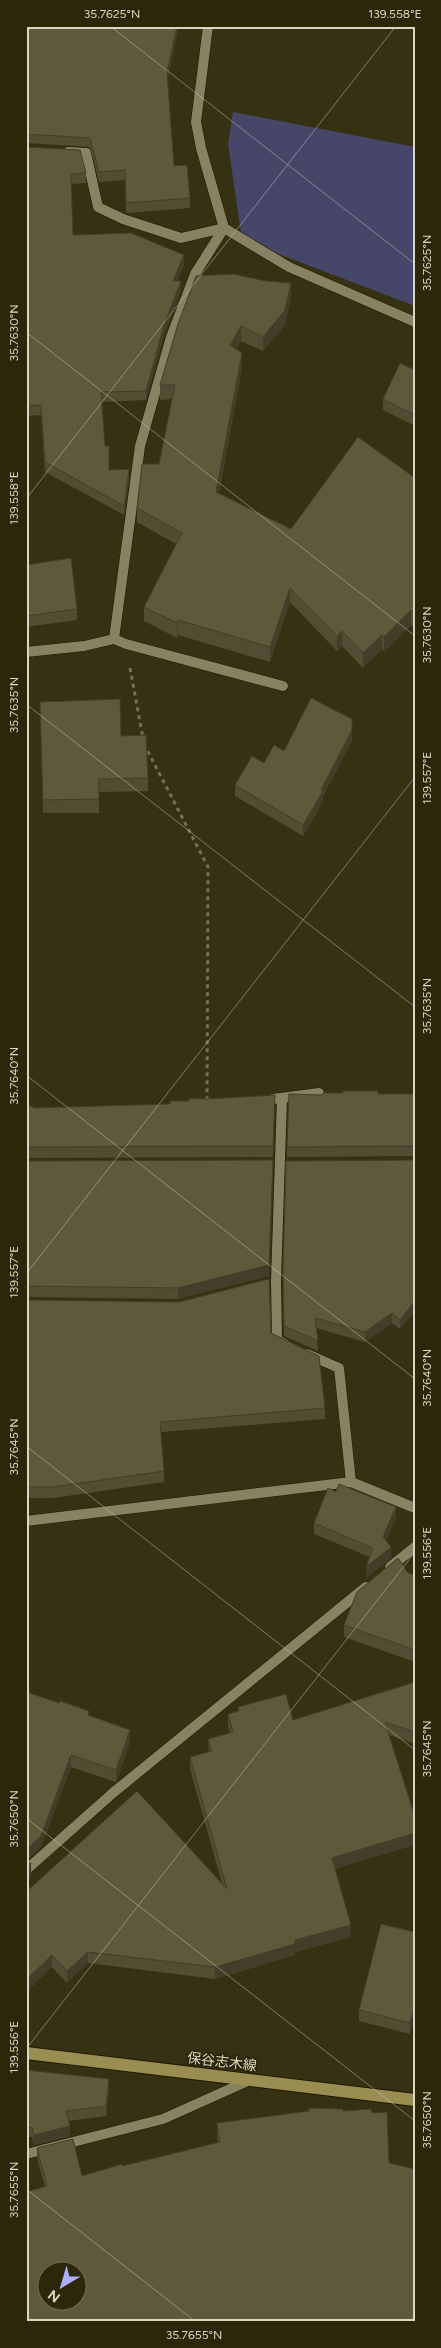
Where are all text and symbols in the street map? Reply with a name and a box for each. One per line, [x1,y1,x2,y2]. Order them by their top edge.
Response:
text: 35.7625°N [84,7,140,21]
text: 139.558°E [368,7,422,21]
text: 35.7625°N [420,235,434,291]
text: 35.7630°N [7,304,21,362]
text: 139.558°E [7,471,21,525]
text: 35.7630°N [420,606,434,664]
text: 35.7635°N [7,677,21,733]
text: 139.557°E [420,752,434,804]
text: 35.7635°N [420,978,434,1034]
text: 35.7640°N [7,1047,21,1105]
text: 139.557°E [7,1246,21,1298]
text: 35.7640°N [420,1349,434,1407]
text: 35.7645°N [7,1418,21,1476]
text: 139.556°E [420,1527,434,1579]
text: 35.7645°N [420,1720,434,1778]
text: 35.7650°N [7,1790,21,1848]
text: 139.556°E [7,2021,21,2073]
street label: 保谷志木線 [186,2049,258,2075]
text: 35.7650°N [420,2091,434,2149]
text: 35.7655°N [7,2162,21,2218]
north arrow [38,2260,88,2310]
text: N [45,2286,64,2306]
text: 35.7655°N [166,2328,222,2342]

